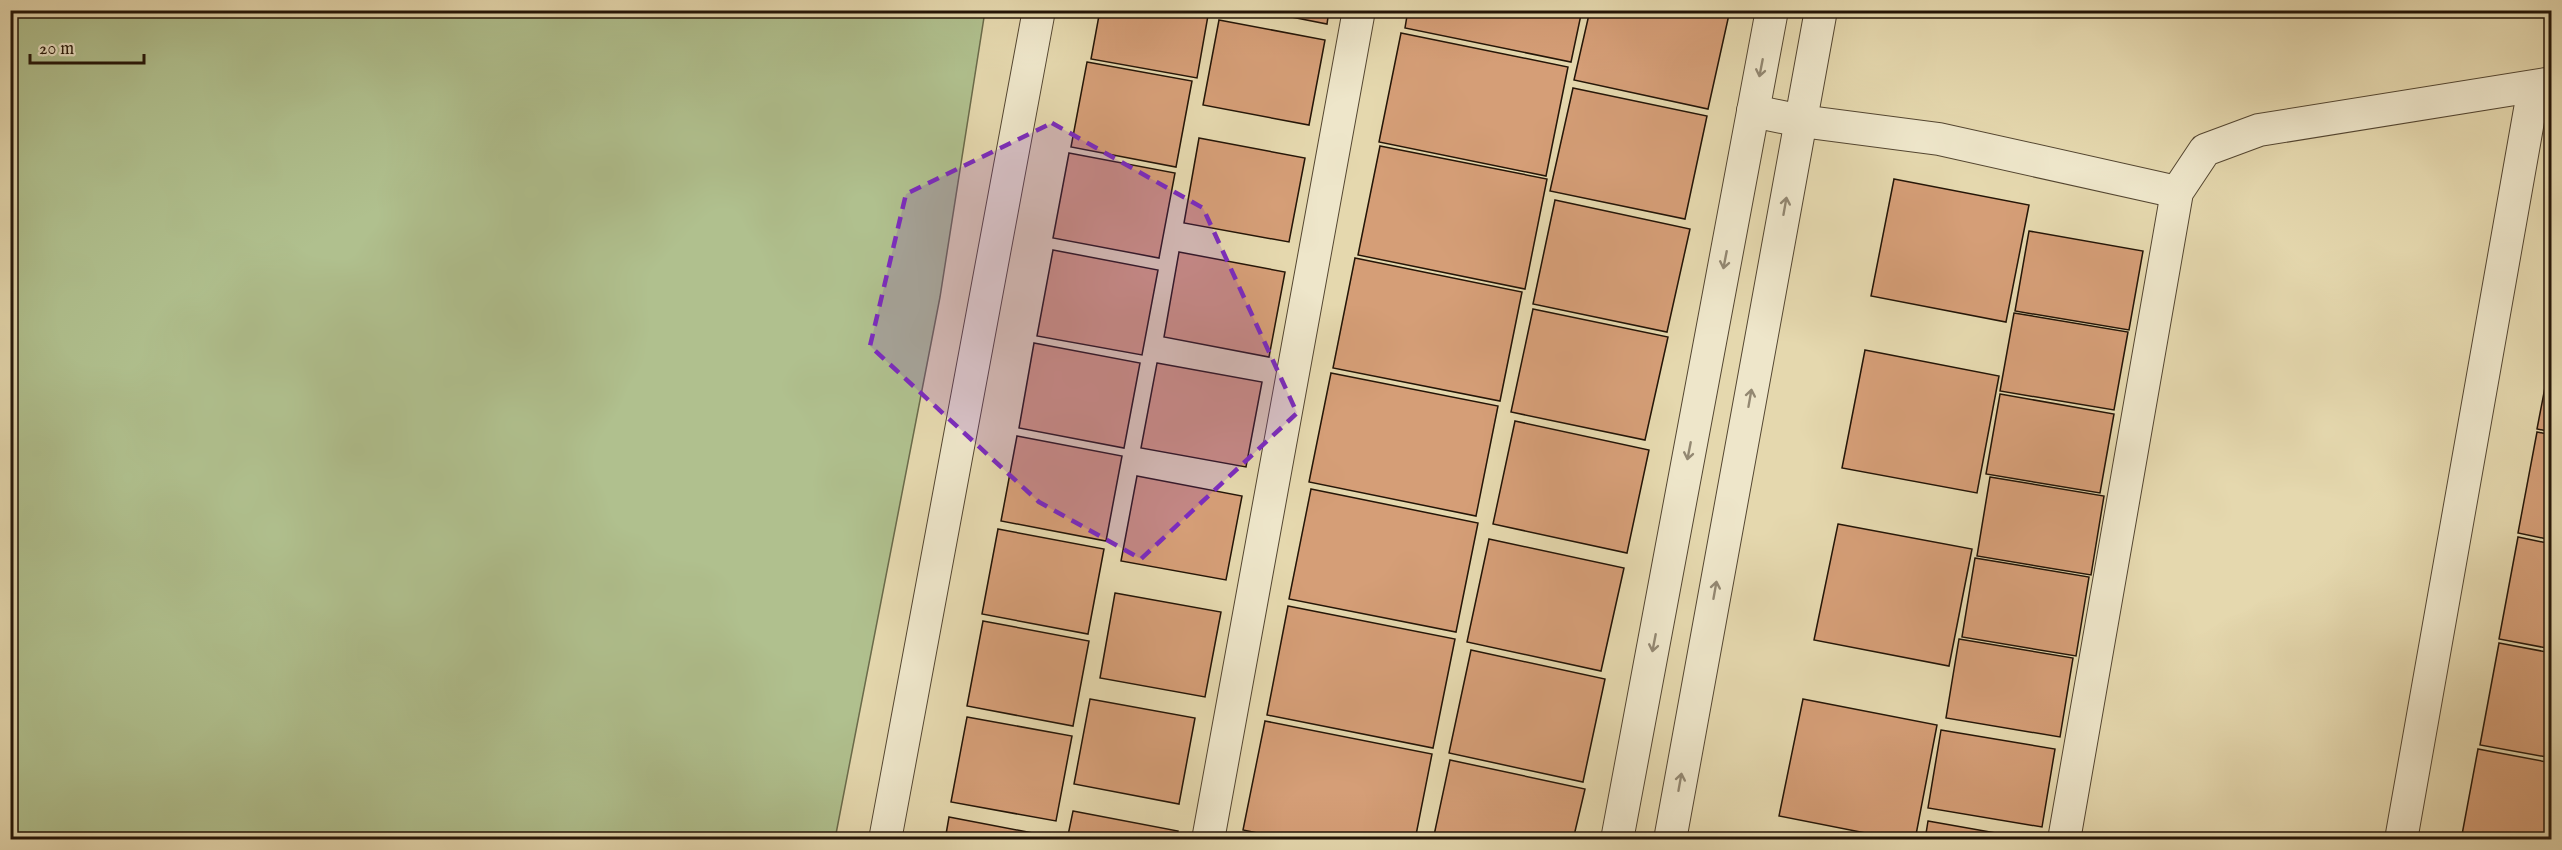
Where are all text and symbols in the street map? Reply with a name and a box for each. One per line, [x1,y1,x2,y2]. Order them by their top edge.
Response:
scale bar [30,27,144,65]
text: 20 m [39,38,74,61]
one-way arrow [1755,58,1766,77]
one-way arrow [1780,197,1791,217]
one-way arrow [1719,249,1730,269]
one-way arrow [1745,389,1756,409]
one-way arrow [1684,441,1695,461]
one-way arrow [1710,581,1721,600]
one-way arrow [1648,633,1659,652]
one-way arrow [1675,773,1686,792]

